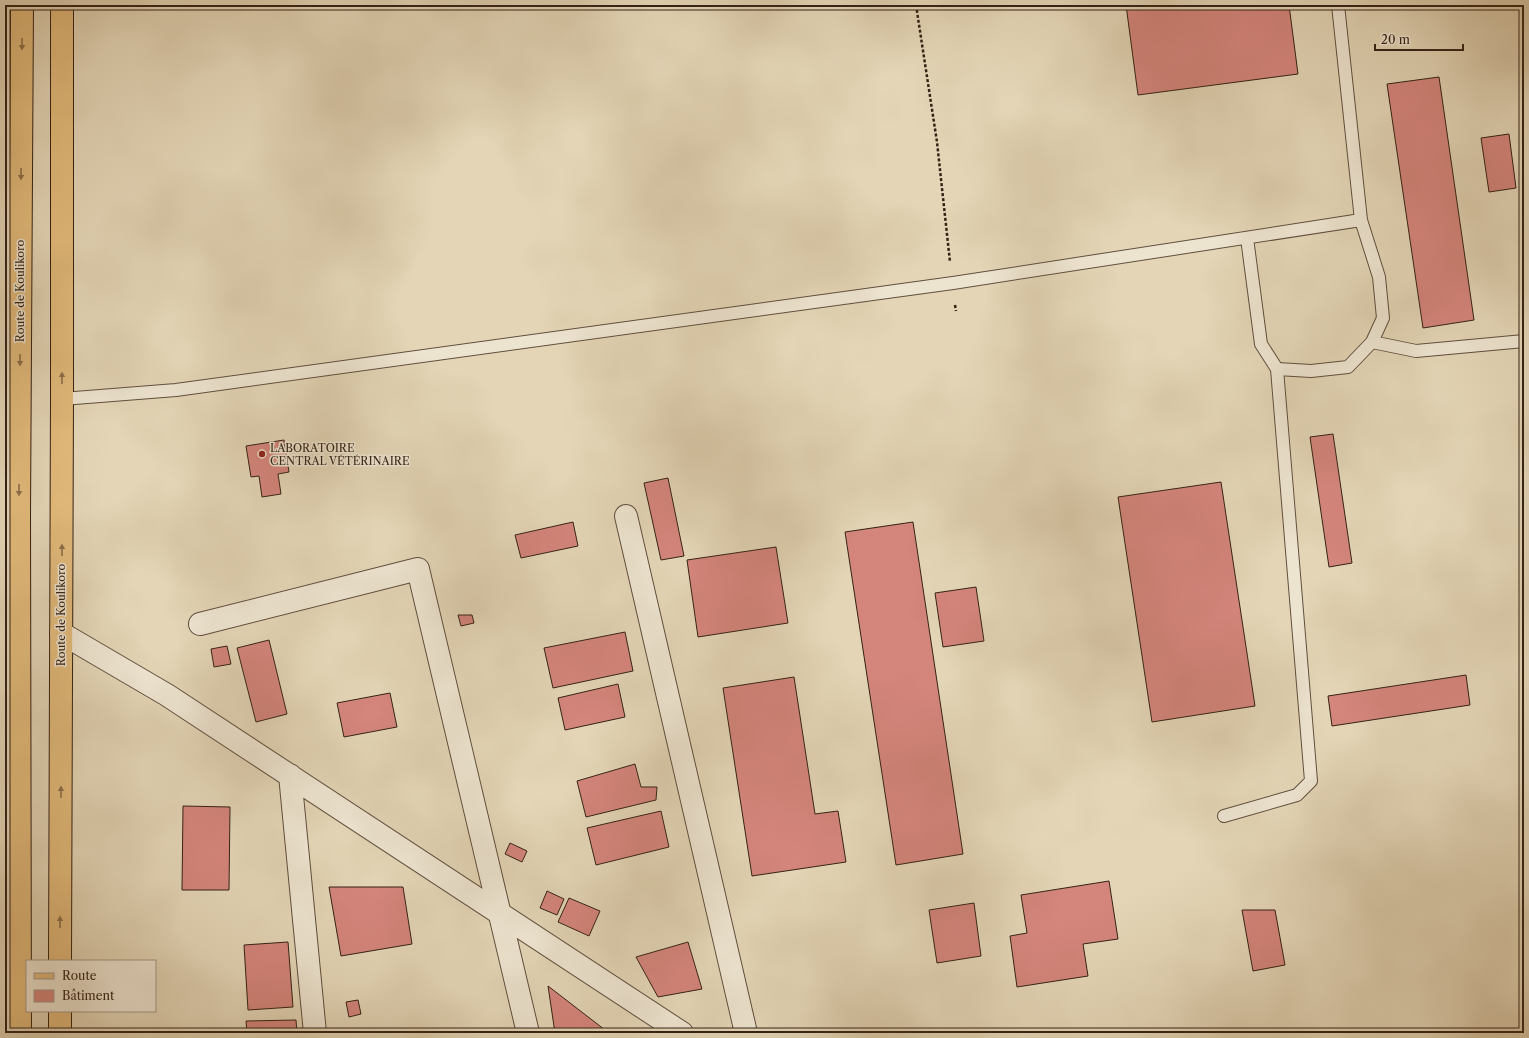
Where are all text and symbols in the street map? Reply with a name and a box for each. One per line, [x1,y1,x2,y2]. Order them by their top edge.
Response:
scale bar [1375,26,1463,52]
text: 20 m [1381,32,1410,47]
one-way arrow [19,38,25,51]
one-way arrow [18,168,24,181]
street label: Route de Koulikoro [13,240,27,342]
one-way arrow [17,354,23,367]
one-way arrow [59,371,65,384]
place label: LABORATOIRE CENTRAL VÉTÉRINAIRE [270,441,410,468]
marker: LABORATOIRE CENTRAL VÉTÉRINAIRE [257,449,267,459]
one-way arrow [16,484,22,497]
one-way arrow [59,543,65,556]
street label: Route de Koulikoro [54,564,68,666]
one-way arrow [58,785,64,798]
one-way arrow [57,915,63,928]
legend [26,960,156,1012]
text: Route [62,968,97,983]
text: Bâtiment [62,988,115,1003]

